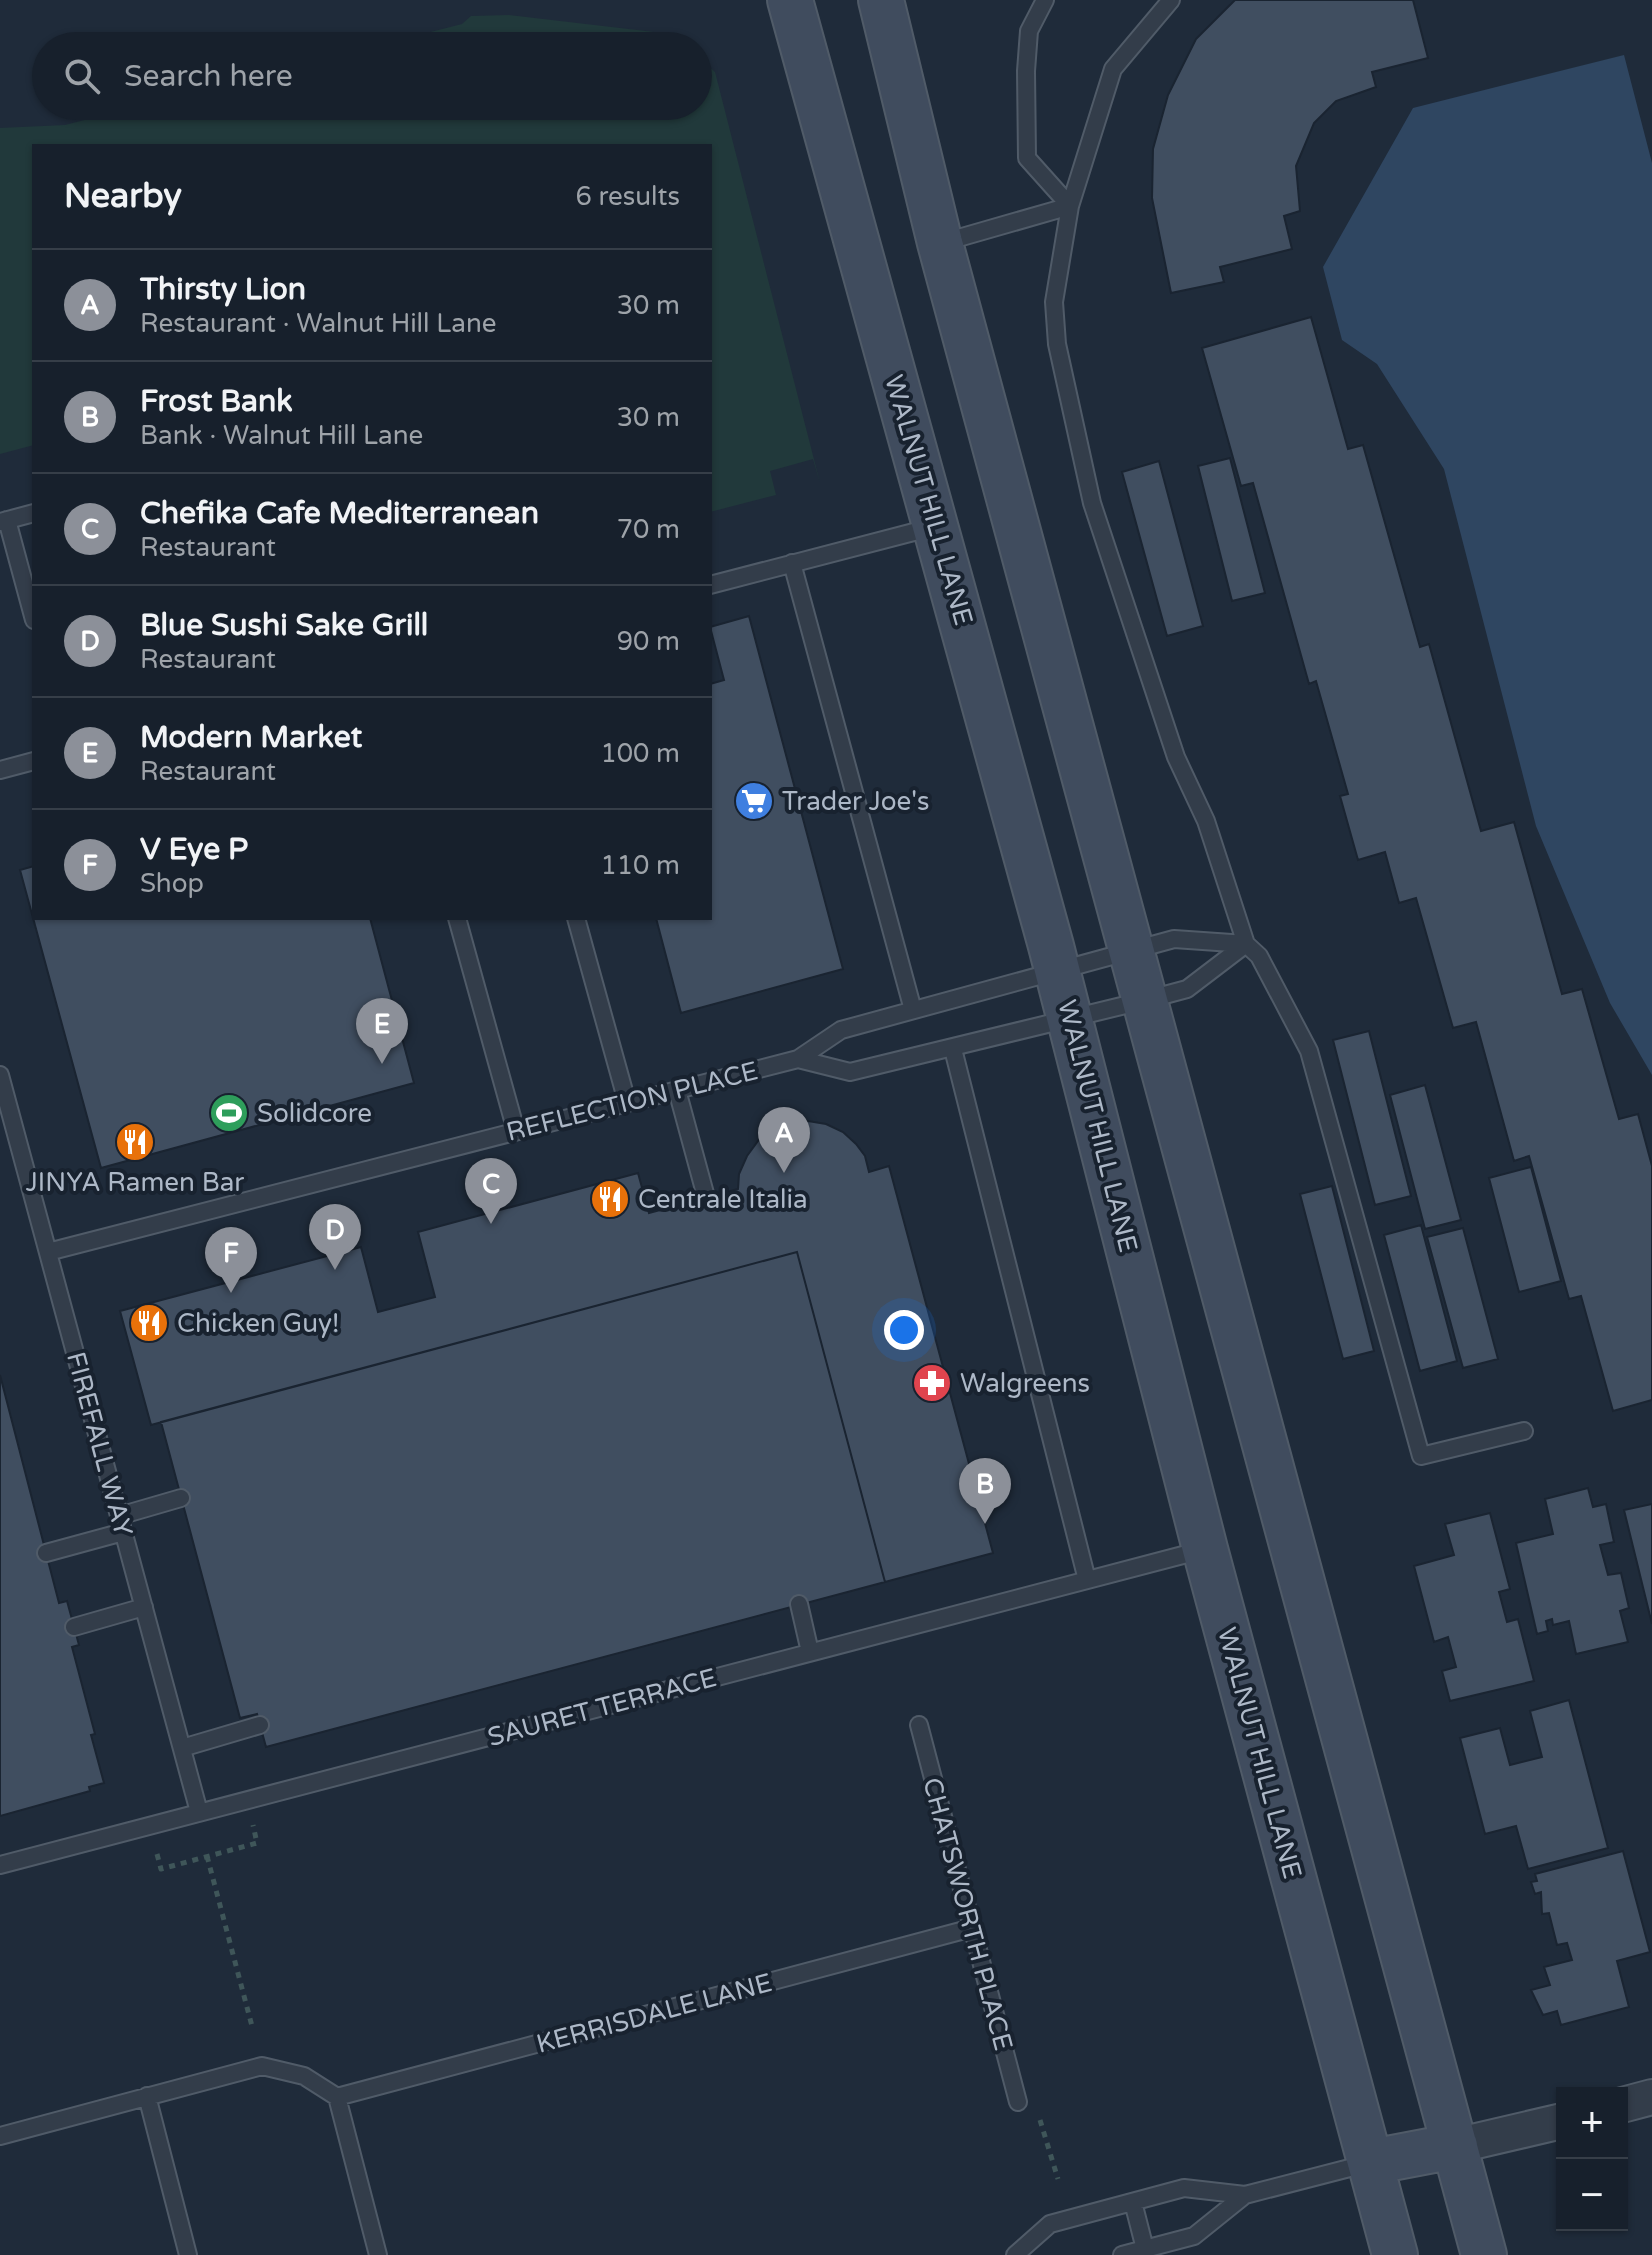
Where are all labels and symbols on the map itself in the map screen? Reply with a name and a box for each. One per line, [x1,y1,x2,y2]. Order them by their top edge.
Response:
street label: WALNUT HILL LANE [878,371,979,629]
supermarket icon: Trader Joe's [733,780,775,822]
place label: Trader Joe's [782,786,930,817]
street label: WALNUT HILL LANE [1051,997,1144,1255]
pin: E [356,998,408,1064]
street label: REFLECTION PLACE [503,1055,761,1148]
sports icon: Solidcore [208,1092,250,1134]
place label: Solidcore [257,1098,372,1129]
pin: A [758,1107,810,1173]
restaurant icon: JINYA Ramen Bar [114,1121,156,1163]
pin: C [465,1158,517,1224]
place label: JINYA Ramen Bar [26,1167,244,1198]
restaurant icon: Centrale Italia [589,1178,631,1220]
place label: Centrale Italia [638,1184,808,1215]
pin: D [309,1204,361,1270]
pin: F [205,1227,257,1293]
restaurant icon: Chicken Guy! [128,1302,170,1344]
place label: Chicken Guy! [177,1308,339,1339]
your location [884,1310,924,1350]
street label: FIREFALL WAY [60,1349,139,1540]
pharmacy icon: Walgreens [911,1362,953,1404]
place label: Walgreens [960,1368,1090,1399]
pin: B [959,1458,1011,1524]
street label: WALNUT HILL LANE [1211,1624,1308,1882]
street label: SAURET TERRACE [484,1662,720,1753]
street label: CHATSWORTH PLACE [916,1774,1019,2054]
street label: KERRISDALE LANE [533,1967,775,2060]

